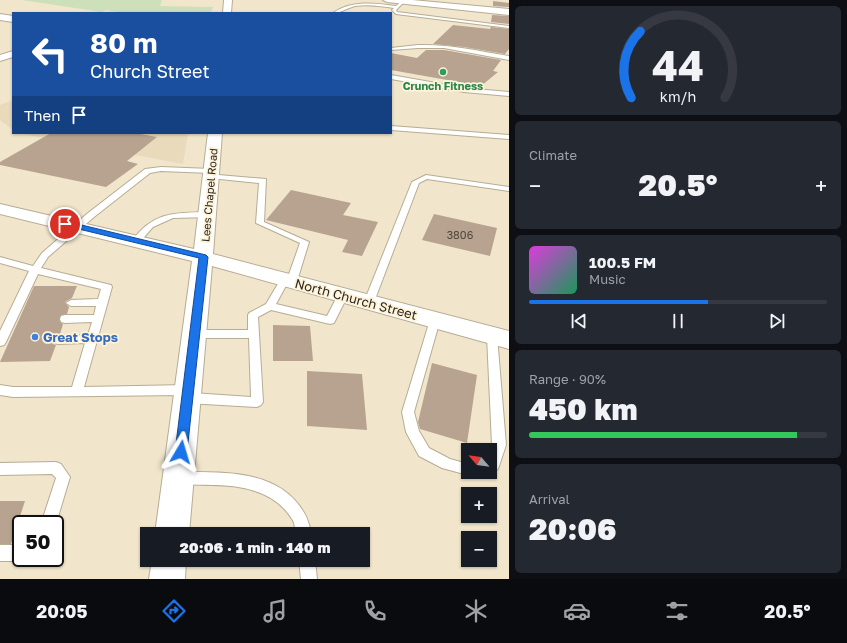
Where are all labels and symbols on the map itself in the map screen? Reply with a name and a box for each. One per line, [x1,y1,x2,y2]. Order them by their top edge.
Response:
marker: Crunch Fitness [438,67,448,77]
place label: Crunch Fitness [403,79,483,92]
street label: Lees Chapel Road [198,147,220,243]
pin [48,207,82,241]
house number: 3806 [447,228,474,241]
street label: North Church Street [293,275,419,323]
place label: Great Stops [43,329,118,345]
marker: Great Stops [30,332,40,342]
position arrow [160,431,202,473]
north arrow [461,443,497,479]
speed limit sign: 50 [12,515,64,567]

